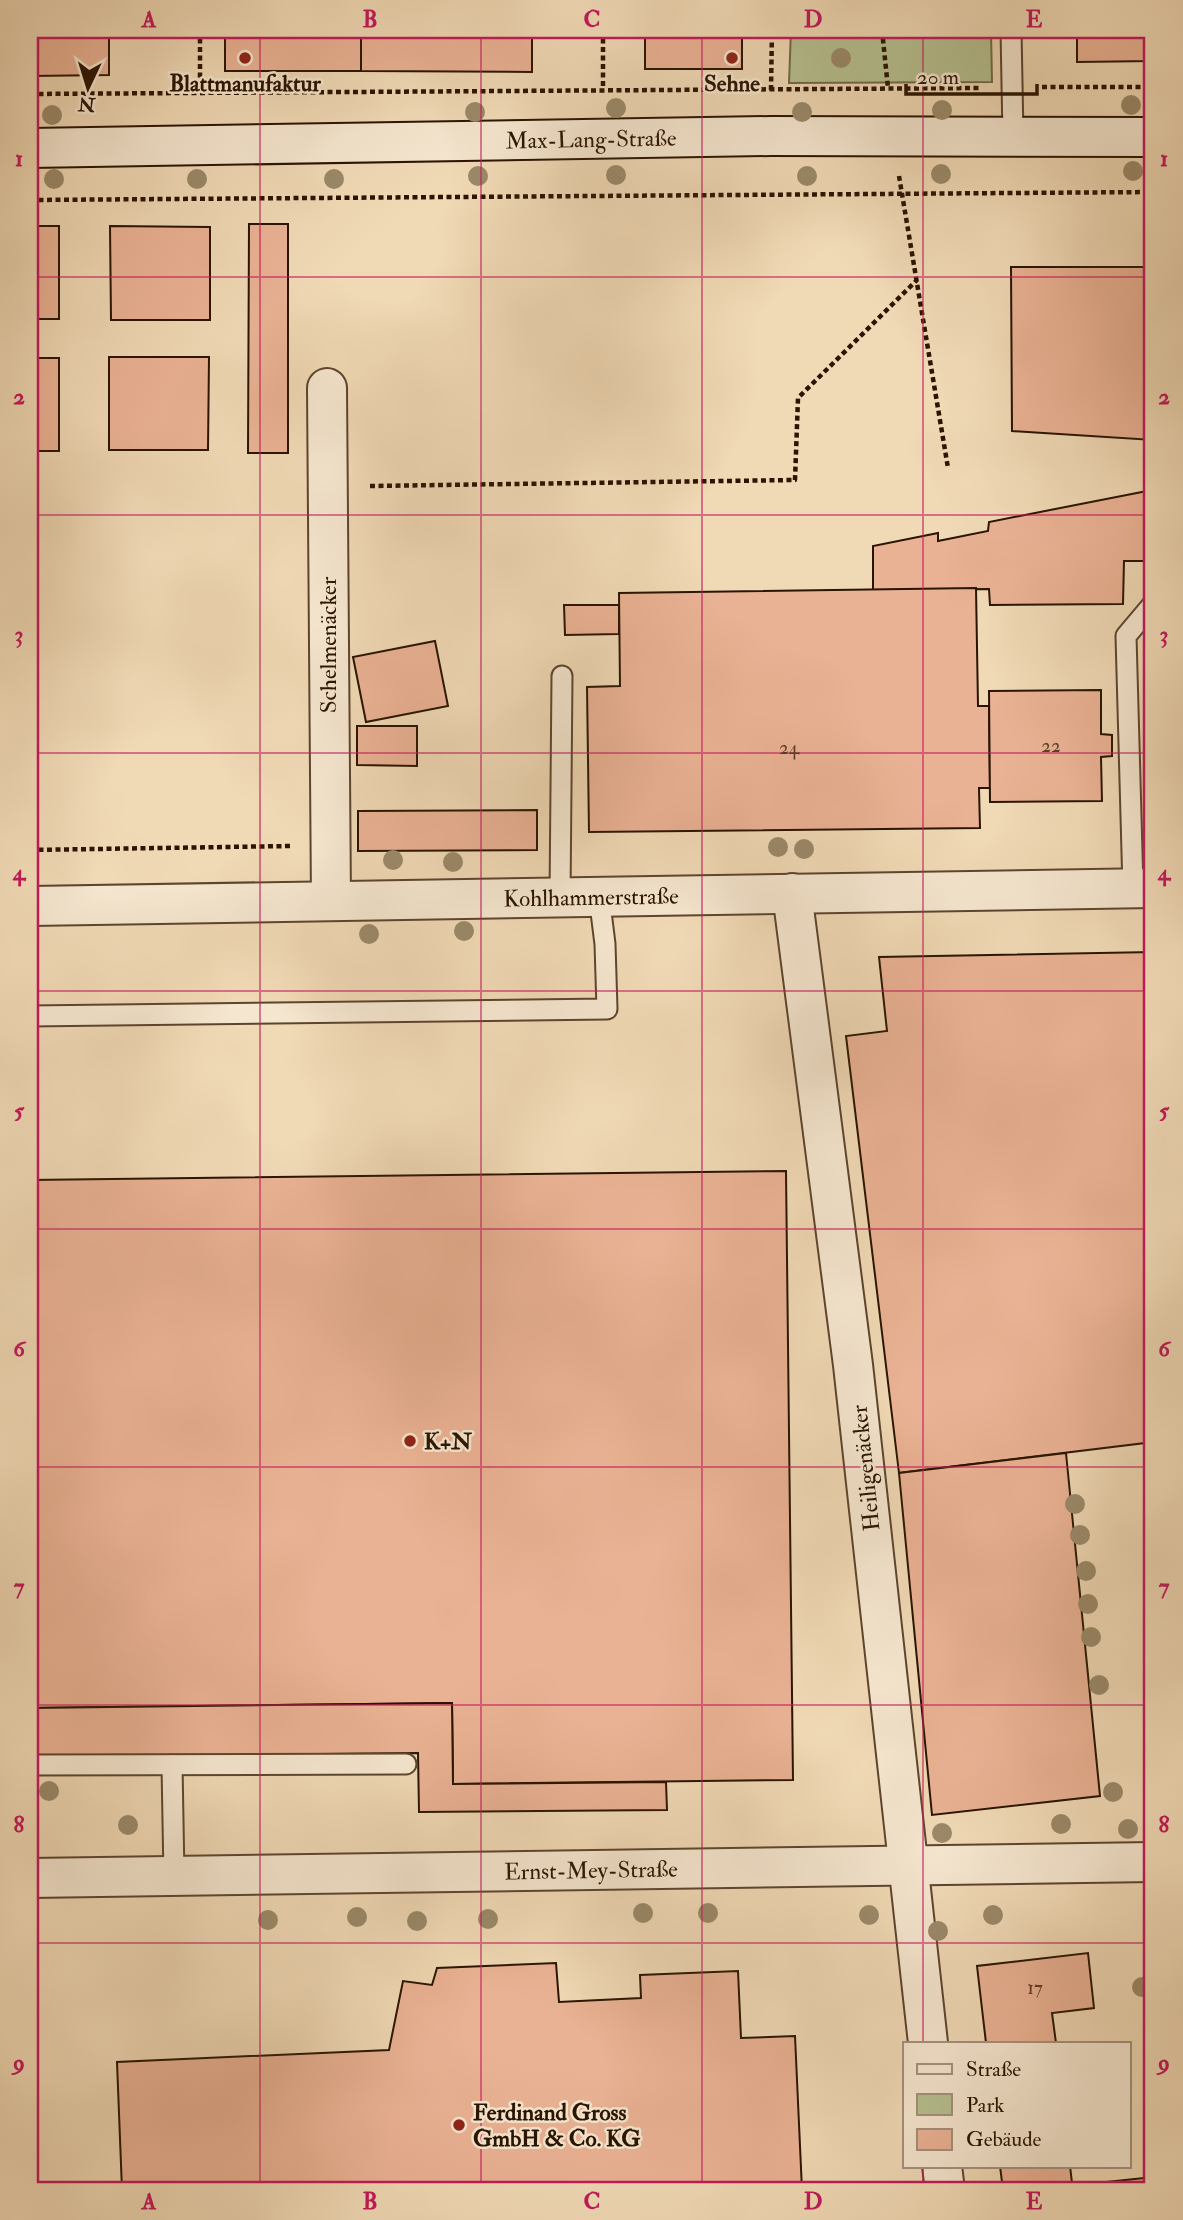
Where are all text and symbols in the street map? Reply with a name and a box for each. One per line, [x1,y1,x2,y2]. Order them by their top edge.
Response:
text: A [141,5,157,34]
text: B [362,5,378,34]
text: C [584,5,600,34]
text: D [804,5,822,34]
text: E [1026,5,1043,34]
marker: Blattmanufaktur [237,50,253,66]
marker: Sehne [724,50,740,66]
north arrow [52,52,122,122]
scale bar [906,52,1038,96]
text: 20 m [917,64,959,91]
place label: Blattmanufaktur [169,69,321,98]
place label: Sehne [704,69,760,98]
text: N [77,91,97,117]
street label: Max-Lang-Straße [505,124,677,155]
text: 1 [15,144,23,173]
text: 1 [1160,144,1168,173]
text: 2 [13,382,25,411]
text: 2 [1158,382,1170,411]
street label: Schelmenäcker [314,576,343,713]
text: 3 [15,620,23,649]
text: 3 [1160,620,1168,649]
house number: 22 [1041,734,1061,758]
house number: 24 [779,736,800,760]
text: 4 [12,858,27,887]
text: 4 [1157,858,1172,887]
street label: Kohlhammerstraße [503,881,679,914]
text: 5 [14,1096,25,1125]
text: 5 [1159,1096,1170,1125]
text: 6 [13,1334,27,1363]
text: 6 [1158,1334,1172,1363]
street label: Heiligenäcker [844,1403,887,1532]
place label: K+N [424,1427,472,1456]
marker: K+N [402,1433,418,1449]
text: 7 [14,1572,25,1601]
text: 7 [1159,1572,1170,1601]
text: 8 [14,1810,25,1839]
text: 8 [1159,1810,1170,1839]
street label: Ernst-Mey-Straße [504,1854,678,1887]
house number: 17 [1027,1976,1043,2000]
legend [903,2042,1130,2168]
text: 9 [11,2048,25,2077]
text: 9 [1156,2048,1170,2077]
text: Straße [966,2056,1021,2083]
text: Park [966,2092,1004,2119]
place label: Ferdinand Gross GmbH & Co. KG [473,2098,641,2153]
marker: Ferdinand Gross GmbH & Co. KG [451,2117,467,2133]
text: Gebäude [966,2126,1042,2153]
text: A [141,2187,157,2216]
text: B [362,2187,378,2216]
text: C [584,2187,600,2216]
text: D [804,2187,822,2216]
text: E [1026,2187,1043,2216]

